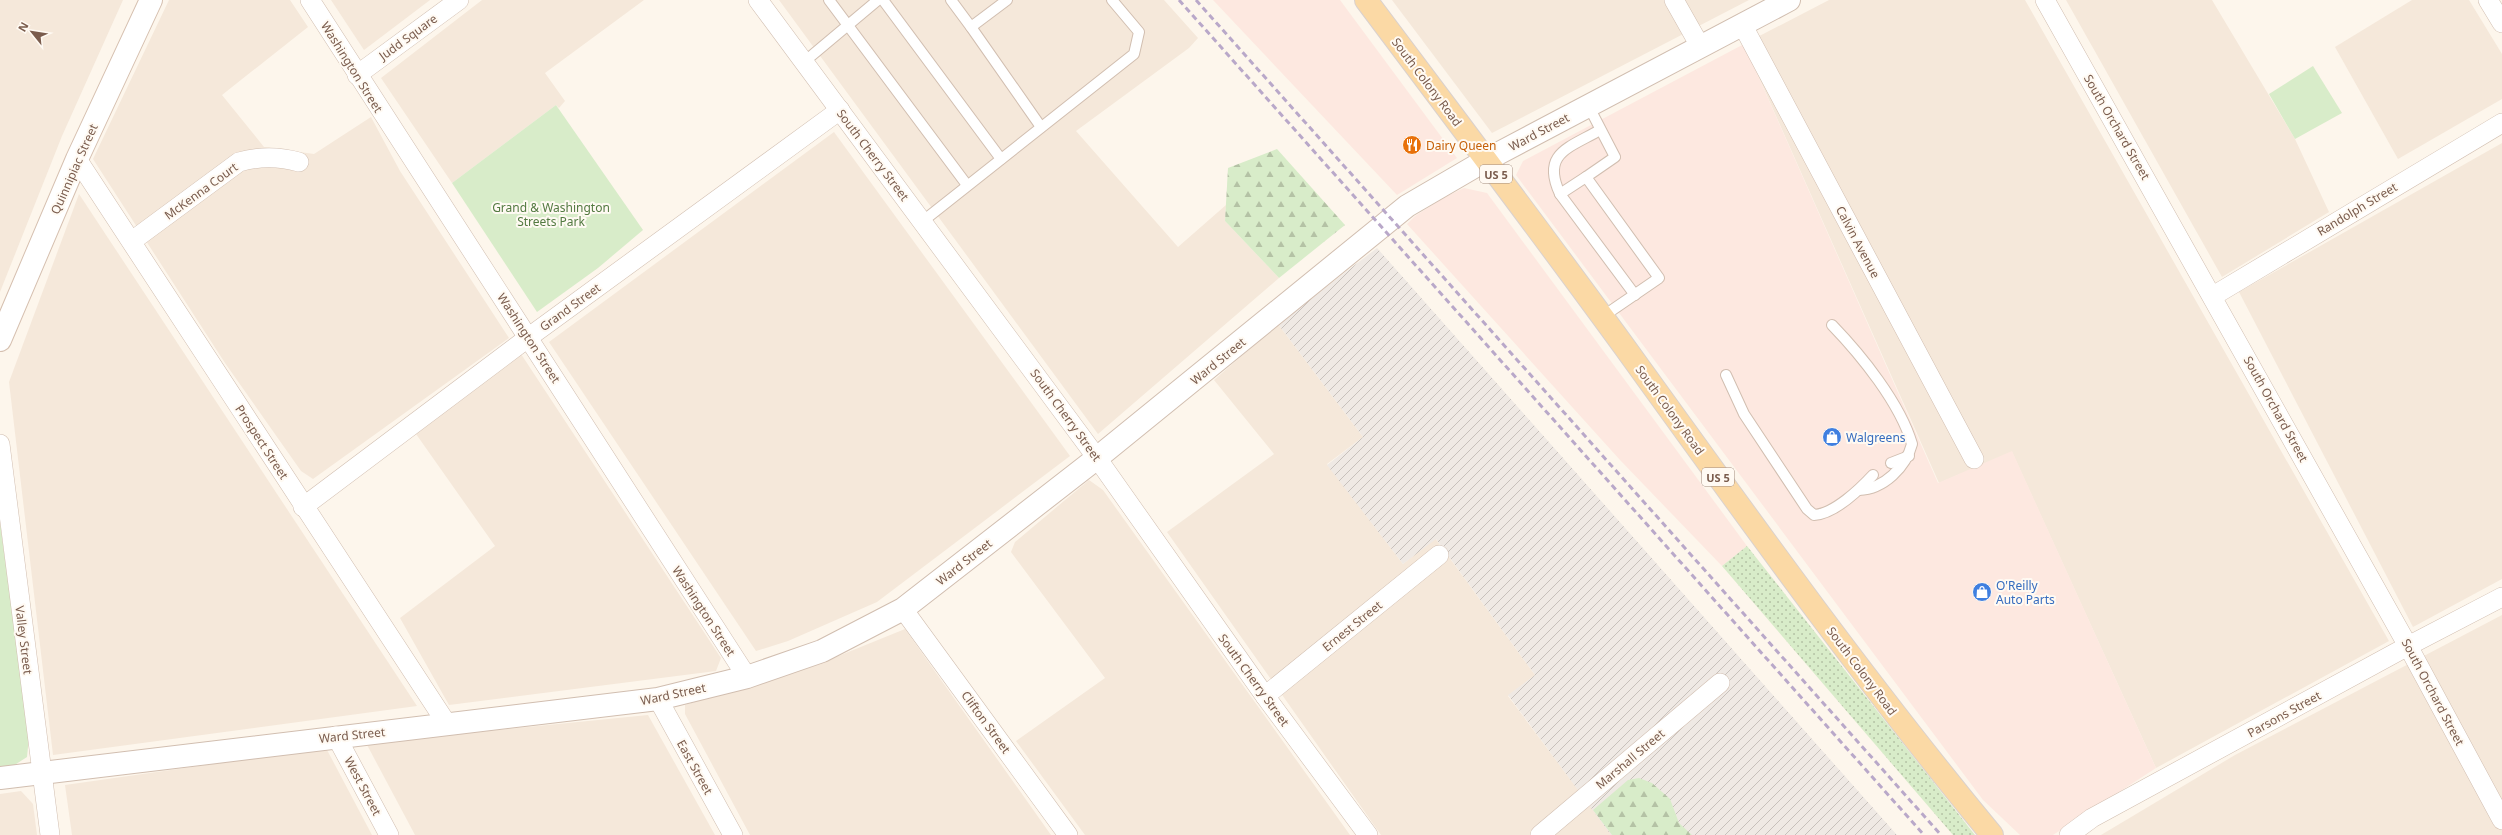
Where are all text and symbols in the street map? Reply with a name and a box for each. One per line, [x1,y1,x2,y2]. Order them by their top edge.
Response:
street label: Judd Square [375,10,441,65]
north arrow [12,12,52,52]
street label: Washington Street [317,18,387,116]
text: N [14,19,32,34]
street label: South Colony Road [1388,34,1466,130]
street label: South Orchard Street [2080,71,2154,183]
street label: South Cherry Street [833,106,913,205]
street label: Ward Street [1506,109,1573,155]
street label: Quinnipiac Street [46,120,102,217]
restaurant icon: Dairy Queen [1401,134,1423,156]
place label: Dairy Queen [1426,137,1497,154]
street label: McKenna Court [161,158,242,223]
road number: US 5 [1480,165,1512,183]
street label: Randolph Street [2314,178,2401,240]
park label: Grand & Washington Streets Park [492,199,610,230]
street label: Calvin Avenue [1832,203,1884,281]
street label: Grand Street [536,279,604,335]
street label: Washington Street [493,290,565,387]
street label: Ward Street [1187,333,1250,388]
street label: South Orchard Street [2240,353,2313,466]
street label: South Colony Road [1632,362,1708,458]
street label: South Cherry Street [1027,365,1106,465]
street label: Prospect Street [231,401,293,483]
shop icon: Walgreens [1821,426,1843,448]
place label: Walgreens [1846,429,1906,446]
road number: US 5 [1702,468,1734,486]
street label: Ward Street [933,534,996,589]
street label: Washington Street [668,563,740,660]
place label: O'Reilly Auto Parts [1996,577,2055,608]
shop icon: O'Reilly Auto Parts [1971,581,1993,603]
street label: Ernest Street [1318,596,1386,655]
street label: Valley Street [11,605,37,676]
street label: South Colony Road [1823,623,1901,719]
street label: South Cherry Street [1215,630,1294,730]
street label: South Orchard Street [2398,636,2469,749]
street label: Ward Street [639,679,708,709]
street label: Parsons Street [2244,686,2324,741]
street label: Clifton Street [958,687,1015,757]
street label: Ward Street [318,723,387,747]
street label: Marshall Street [1592,725,1669,793]
street label: East Street [673,737,717,798]
street label: West Street [340,754,386,819]

